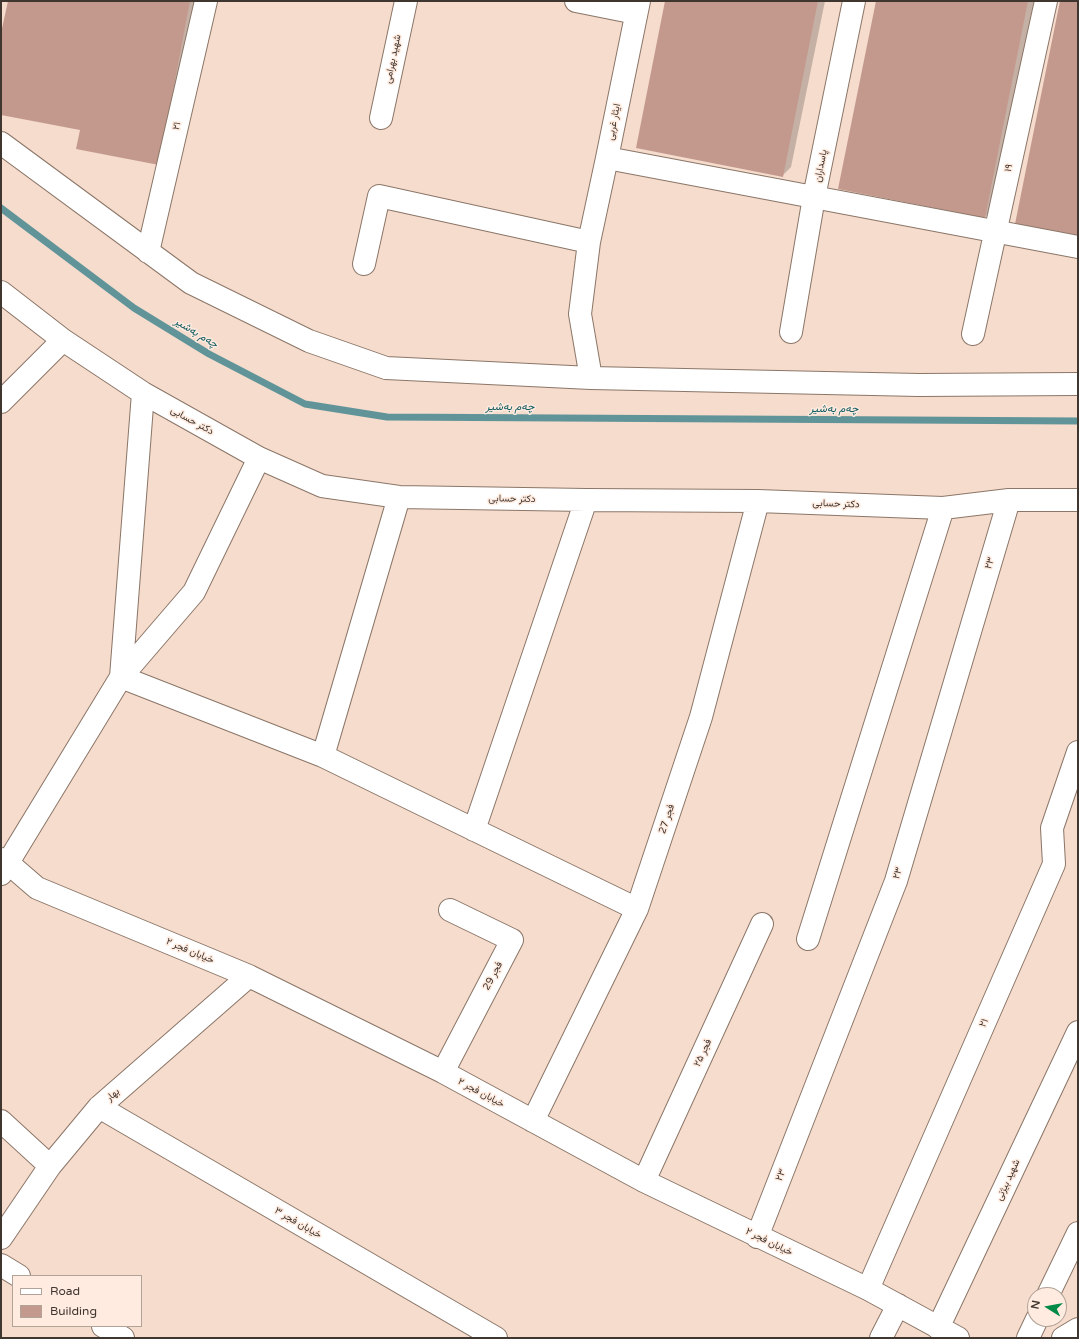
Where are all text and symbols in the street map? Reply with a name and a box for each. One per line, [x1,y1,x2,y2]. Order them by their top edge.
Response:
street label: شهید بهرامی [382,33,404,85]
street label: ایثار غربی [605,103,623,141]
street label: ۲۱ [170,121,184,131]
street label: پاسداران [812,149,830,183]
street label: ۱۹ [1002,163,1016,173]
water label: چەم بەشیر [172,315,220,351]
water label: چەم بەشیر [486,400,534,414]
water label: چەم بەشیر [810,402,858,416]
street label: دکتر حسابی [168,404,216,438]
street label: دکتر حسابی [488,493,536,505]
street label: دکتر حسابی [812,497,860,511]
street label: ۲۳ [983,556,997,570]
street label: فجر 27 [657,803,677,835]
street label: ۲۳ [891,866,905,880]
street label: خیابان فجر ۲ [164,936,216,966]
street label: فجر 29 [481,960,505,992]
street label: ۲۱ [977,1017,991,1029]
street label: فجر ۲۵ [691,1037,715,1069]
street label: خیابان فجر ۲ [456,1076,506,1110]
street label: بهار [104,1086,122,1104]
street label: شهید بیژنی [993,1157,1023,1203]
street label: ۲۳ [773,1167,789,1183]
street label: خیابان فجر ۳ [272,1205,324,1241]
street label: خیابان فجر ۲ [743,1225,795,1259]
legend [12,1275,142,1327]
text: Road [50,1284,80,1298]
north arrow [1027,1287,1067,1327]
text: N [1028,1299,1043,1310]
text: Building [50,1304,97,1318]

